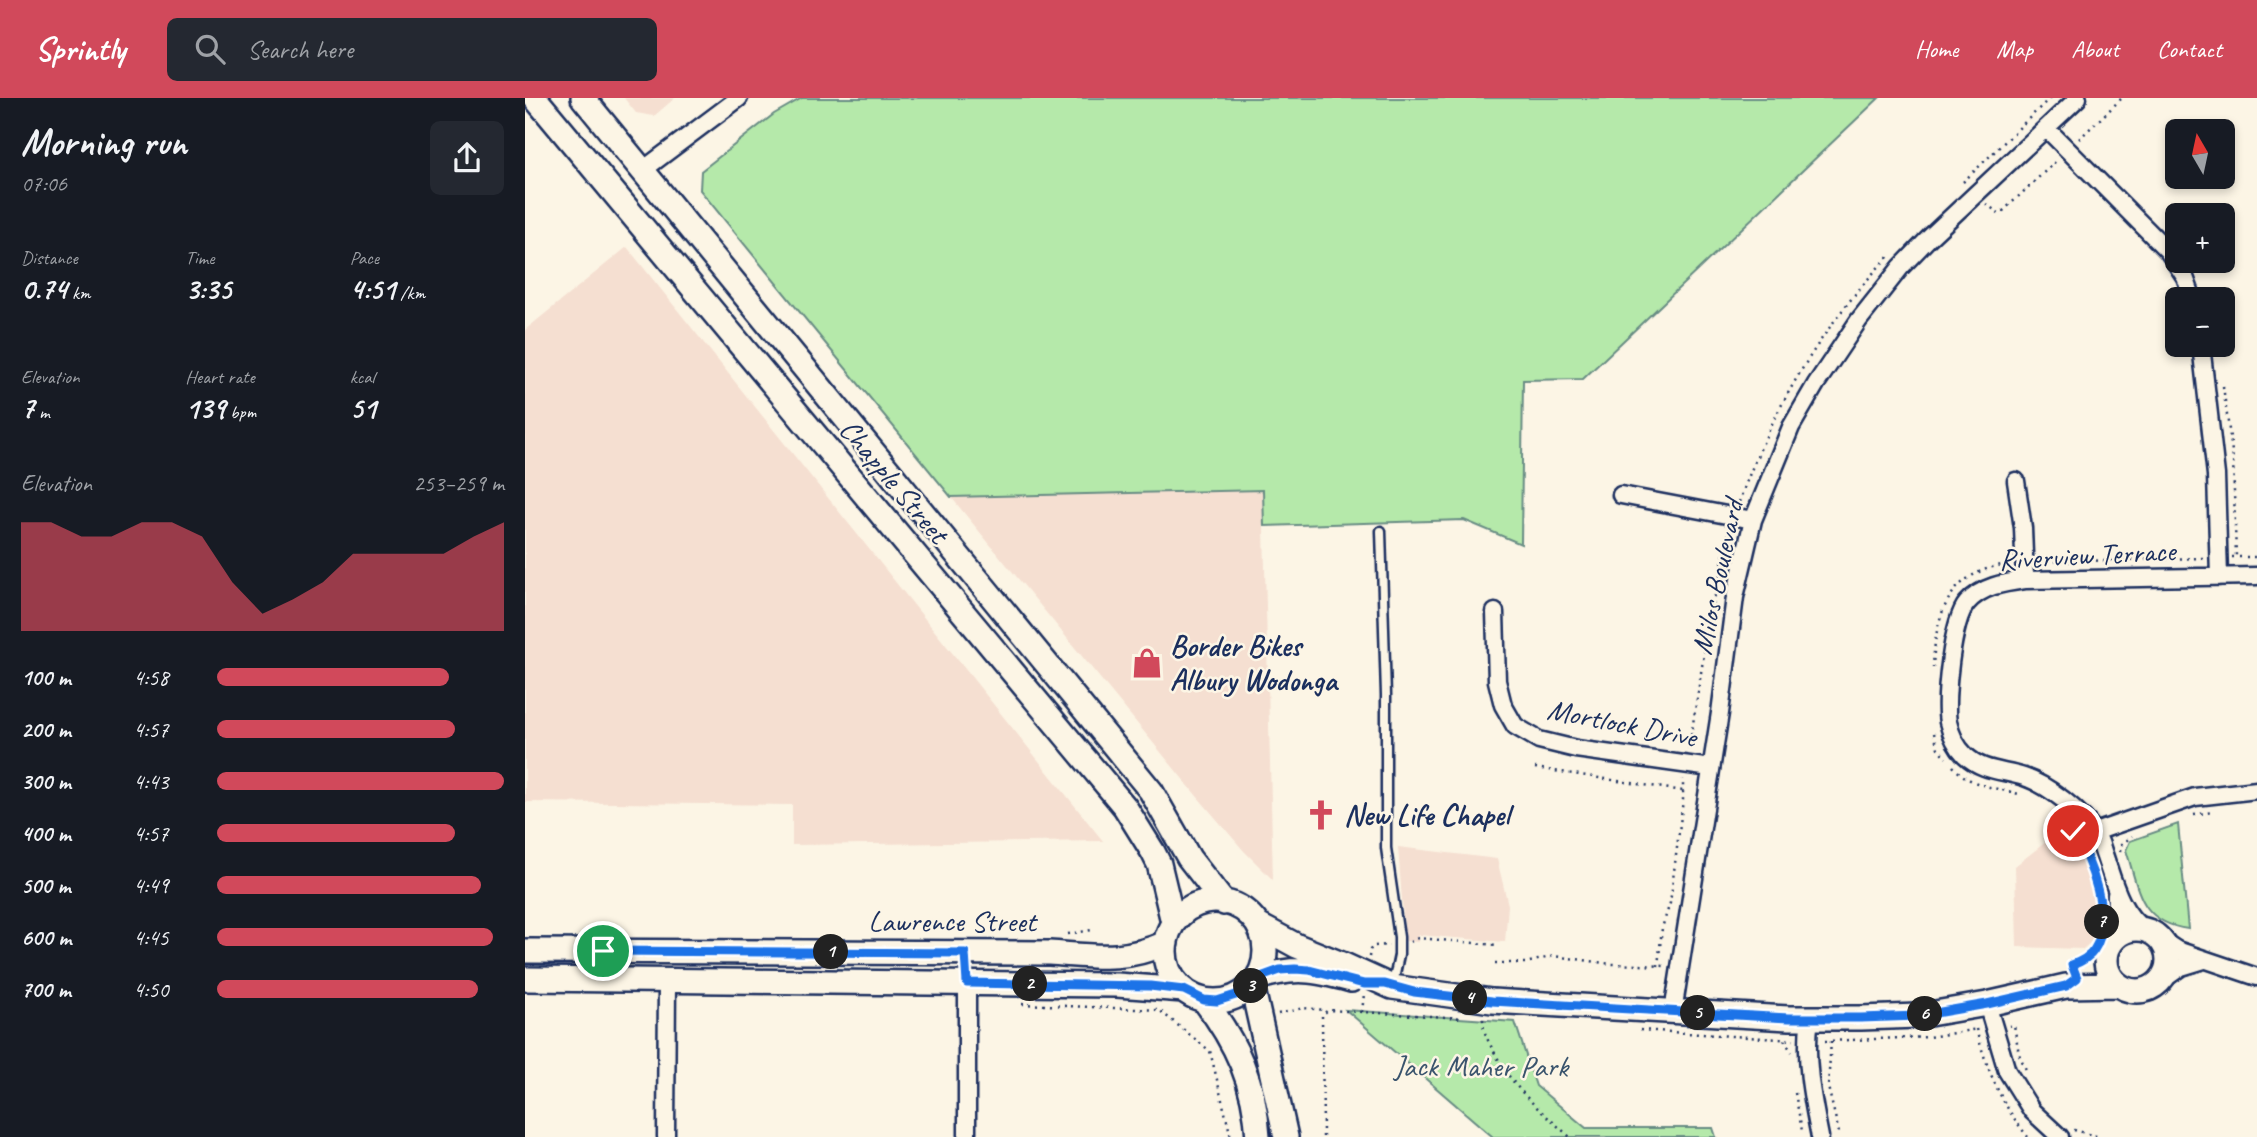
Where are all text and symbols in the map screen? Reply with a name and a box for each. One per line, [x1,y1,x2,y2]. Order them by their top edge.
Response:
search box [167,18,657,81]
text: Sprintly [35,28,125,70]
icon: search [191,30,229,68]
text: Search here [247,33,353,66]
text: Home [1915,34,1958,64]
text: Map [1996,34,2033,64]
text: About [2071,34,2119,64]
text: Contact [2157,34,2222,64]
text: Morning run [21,119,187,166]
north arrow [2165,119,2235,189]
map controls [2165,119,2235,357]
button: share [430,121,504,195]
text: 07:06 [21,169,67,198]
button: + [2165,203,2235,273]
text: Distance [21,246,78,270]
text: Time [185,246,214,270]
text: Pace [350,246,379,270]
text: 0.74 [21,270,67,308]
text: 3:35 [185,270,231,308]
text: 4:51 [350,270,396,308]
text: km [67,281,91,305]
text: /km [396,281,425,305]
button: − [2165,287,2235,357]
text: Elevation [21,365,79,389]
text: Heart rate [185,365,255,389]
text: kcal [350,365,375,389]
text: 7 [21,389,34,427]
text: 139 [185,389,225,427]
text: 51 [350,389,376,427]
text: m [34,400,50,424]
text: bpm [225,400,256,424]
street label: Chapple Street [831,411,959,553]
text: Elevation [21,469,92,498]
text: 253–259 m [413,469,504,498]
street label: Milos Boulevard [1682,492,1753,658]
street label: Riverview Terrace [1998,531,2178,579]
place label: Border Bikes Albury Wodonga [1170,627,1339,699]
shop icon: Border Bikes Albury Wodonga [1130,646,1164,680]
text: 100 m [21,663,71,692]
text: 4:58 [133,663,169,692]
street label: Mortlock Drive [1544,690,1702,756]
text: 200 m [21,715,71,744]
text: 4:57 [133,715,169,744]
text: 300 m [21,767,71,796]
text: 4:43 [133,767,169,796]
place label: New Life Chapel [1344,796,1515,834]
church icon: New Life Chapel [1304,798,1338,832]
pin [2043,801,2103,861]
icon: check [2054,812,2092,850]
text: 400 m [21,819,71,848]
text: 4:57 [133,819,169,848]
text: 500 m [21,871,70,900]
text: 4:49 [133,871,169,900]
street label: Lawrence Street [868,902,1039,940]
pin: 7 [2085,904,2119,940]
text: 7 [2097,909,2106,933]
pin [573,921,633,981]
text: 600 m [21,923,71,952]
text: 4:45 [133,923,169,952]
icon: arrive [584,932,622,970]
pin: 1 [813,934,849,970]
text: 1 [826,939,835,963]
pin: 2 [1013,966,1047,1001]
pin: 3 [1233,968,1269,1004]
text: 2 [1025,971,1034,995]
text: 3 [1246,973,1255,997]
text: 700 m [21,975,71,1004]
text: 4:50 [133,975,169,1004]
pin: 4 [1453,981,1487,1016]
text: 4 [1465,985,1474,1009]
pin: 5 [1681,996,1715,1030]
pin: 6 [1907,996,1943,1032]
text: 5 [1693,1000,1702,1024]
text: 6 [1920,1001,1929,1025]
park label: Jack Maher Park [1392,1047,1570,1085]

